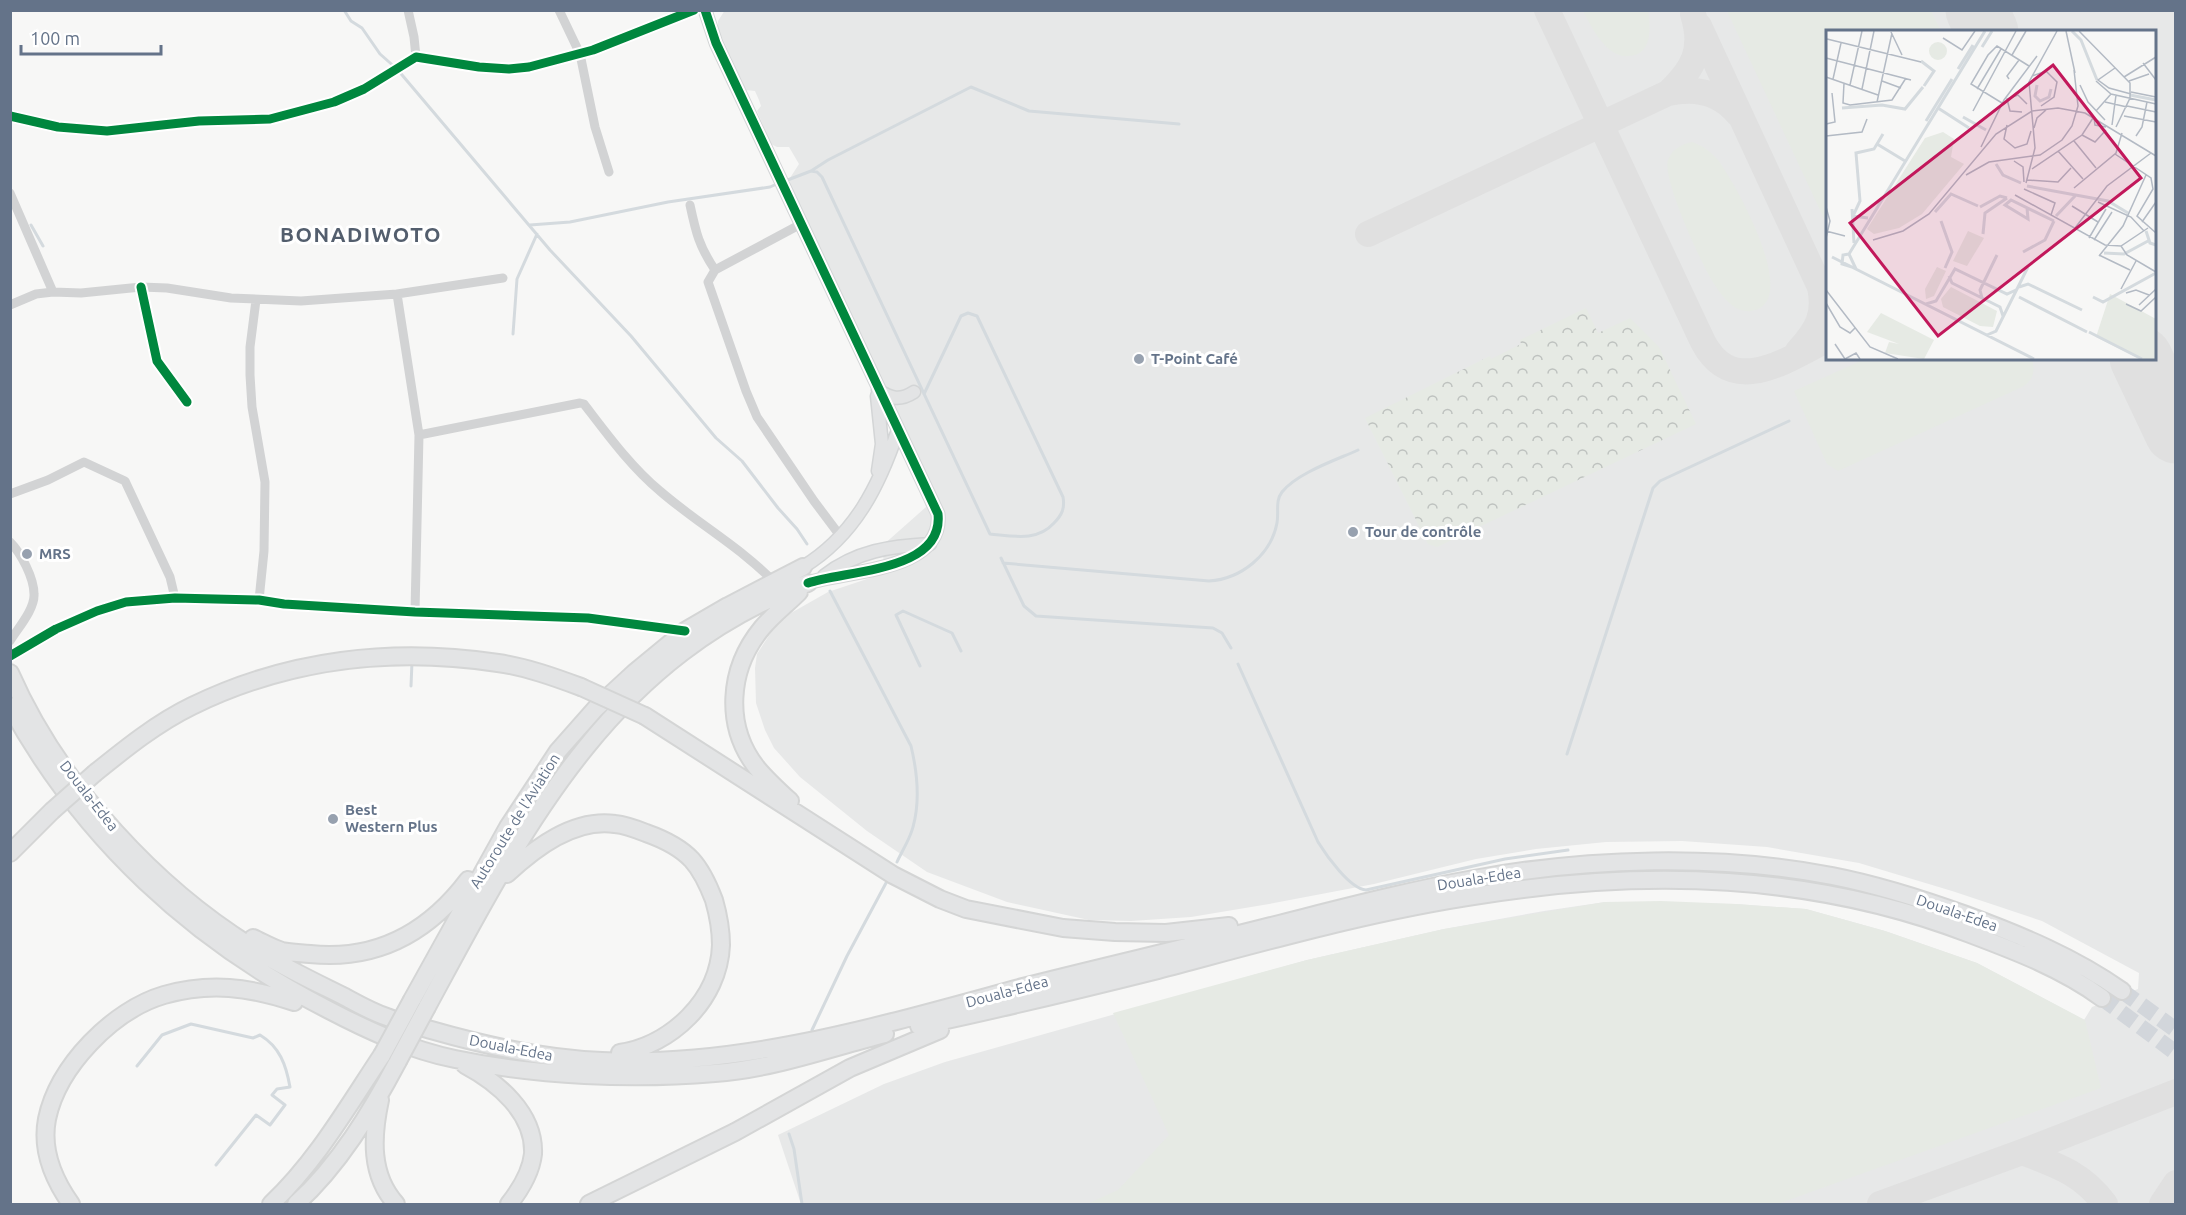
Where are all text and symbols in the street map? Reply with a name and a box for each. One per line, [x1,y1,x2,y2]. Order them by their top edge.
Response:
scale bar [21,18,160,56]
text: 100 m [30,28,80,48]
inset map [1826,30,2156,360]
district label: BONADIWOTO [280,222,442,246]
place label: T-Point Café [1151,350,1238,367]
marker: T-Point Café [1132,352,1146,366]
place label: Tour de contrôle [1365,523,1481,540]
marker: Tour de contrôle [1346,525,1360,539]
place label: MRS [39,545,71,562]
marker: MRS [20,547,34,561]
street label: Autoroute de l'Aviation [466,750,563,891]
street label: Douala-Edea [57,757,122,834]
place label: Best Western Plus [345,801,438,835]
marker: Best Western Plus [326,812,340,826]
street label: Douala-Edea [1436,863,1522,894]
street label: Douala-Edea [1914,891,2000,934]
street label: Douala-Edea [964,972,1050,1011]
street label: Douala-Edea [468,1031,554,1064]

